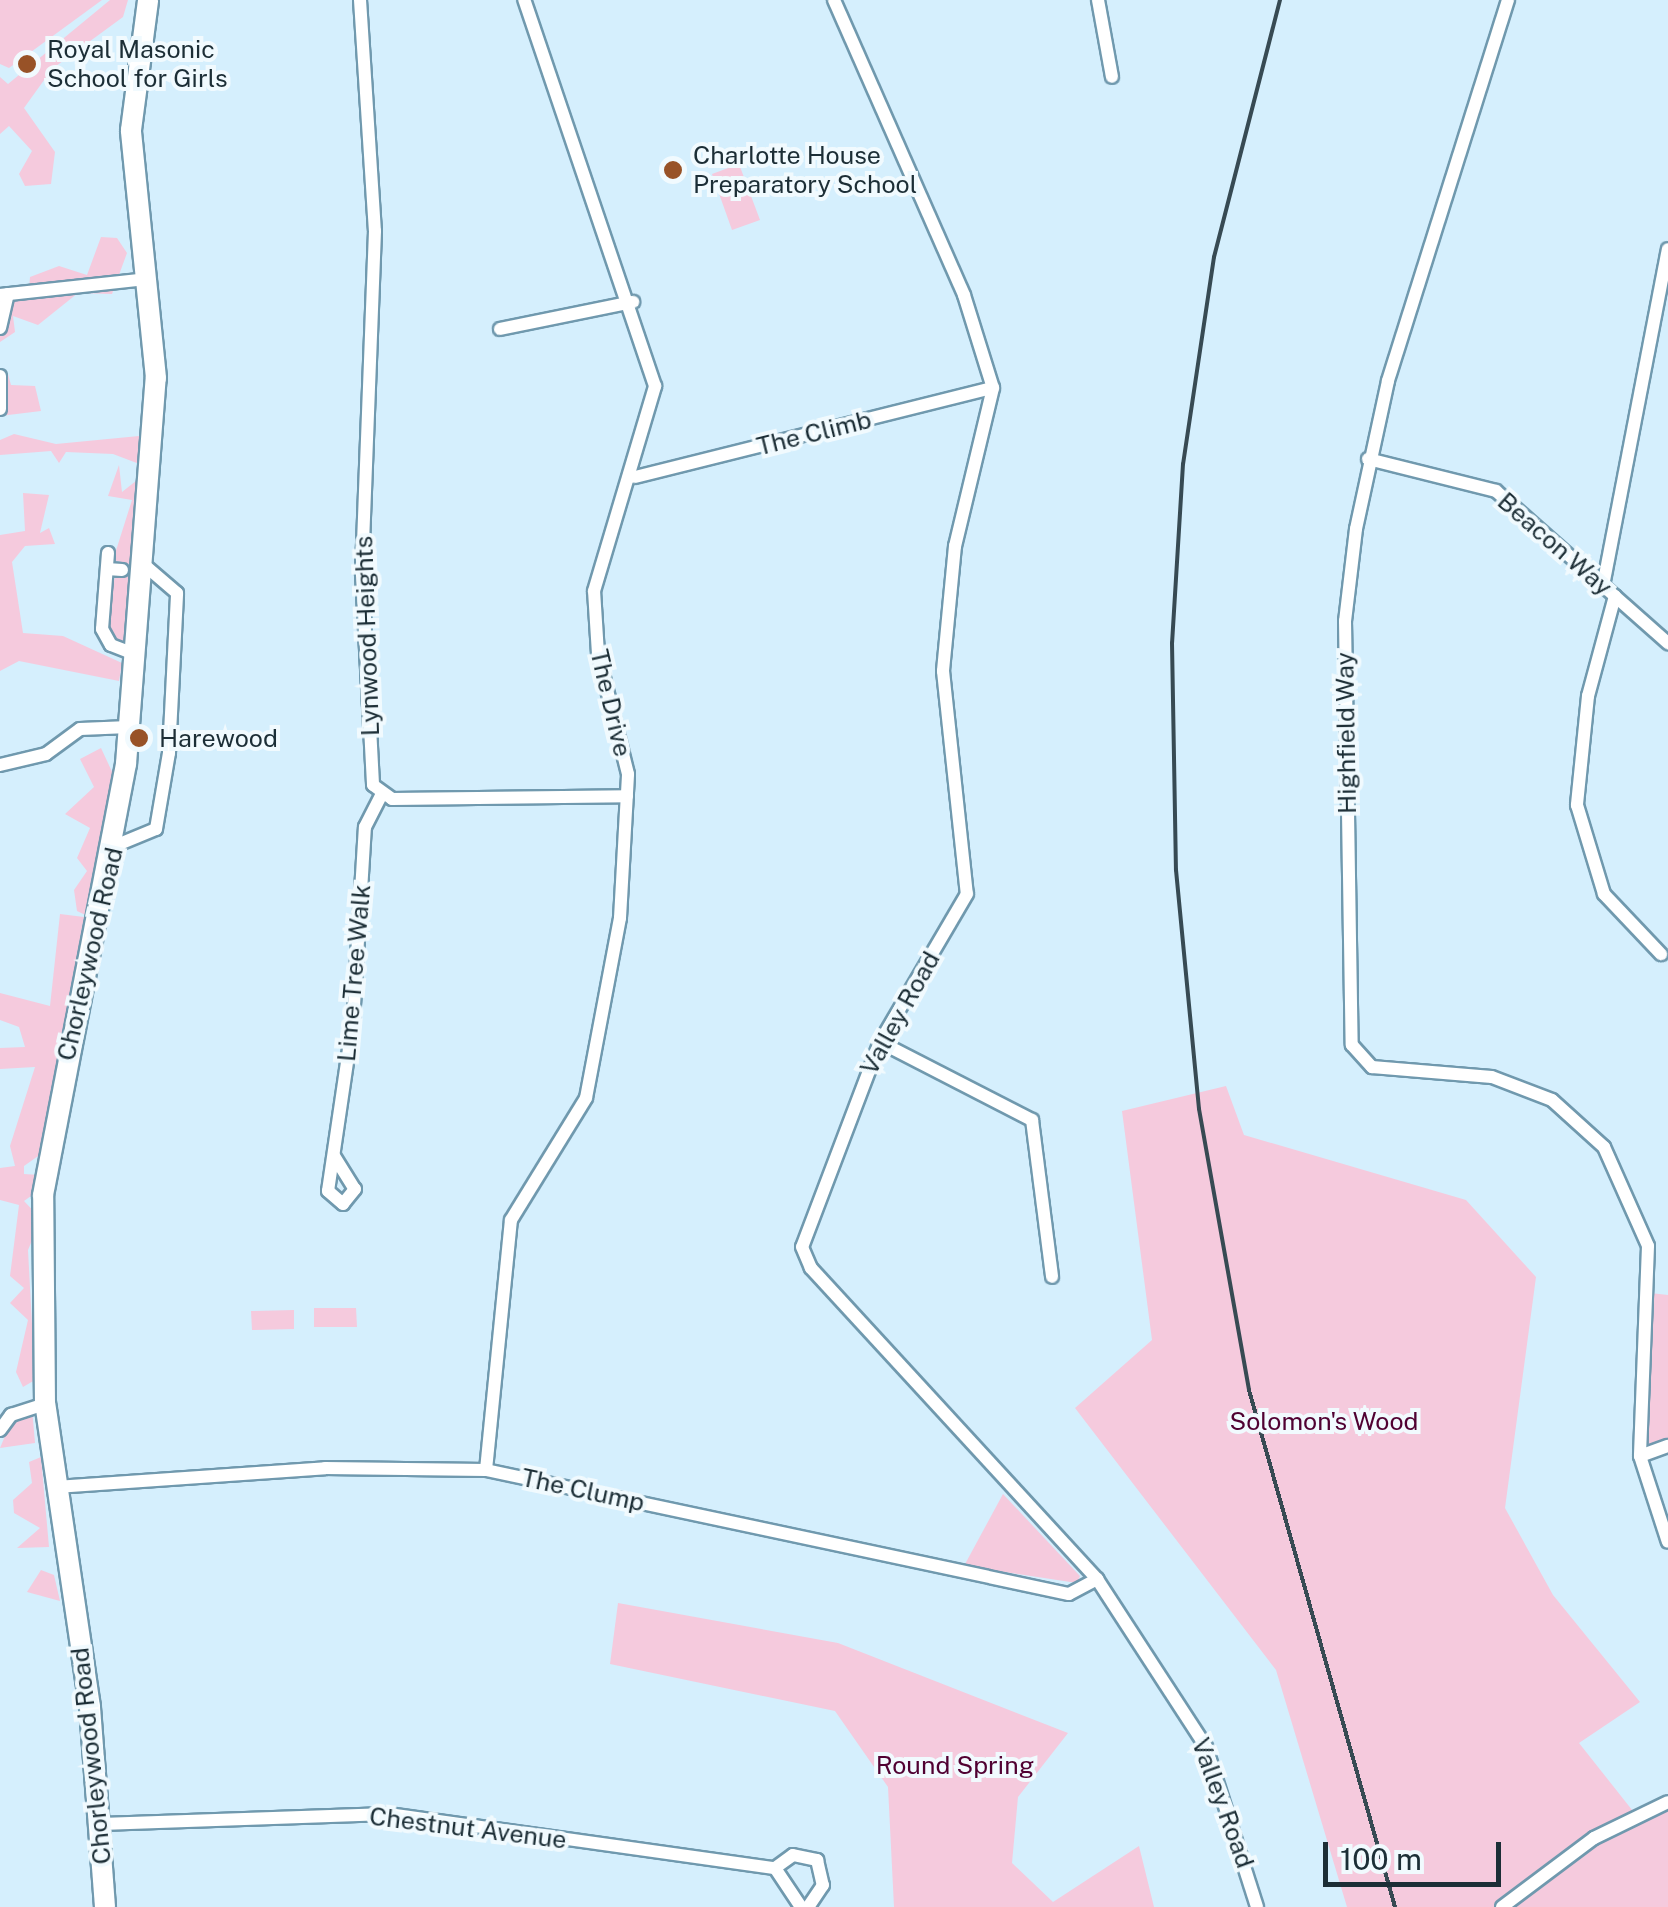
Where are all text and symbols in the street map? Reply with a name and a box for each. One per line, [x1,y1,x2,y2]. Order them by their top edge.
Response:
place label: Royal Masonic School for Girls [47,35,228,94]
marker: Royal Masonic School for Girls [16,53,38,75]
place label: Charlotte House Preparatory School [693,141,917,200]
marker: Charlotte House Preparatory School [662,159,684,181]
street label: The Climb [754,404,874,462]
street label: Beacon Way [1491,486,1619,602]
street label: Lynwood Heights [349,535,385,737]
street label: The Drive [584,646,638,760]
street label: Highfield Way [1330,652,1362,814]
place label: Harewood [159,723,278,753]
marker: Harewood [128,727,150,749]
street label: Chorleywood Road [51,845,129,1063]
street label: Lime Tree Walk [331,883,377,1063]
street label: Valley Road [854,946,946,1080]
park label: Solomon's Wood [1229,1406,1419,1436]
street label: The Clump [519,1462,647,1518]
street label: Chorleywood Road [65,1646,117,1866]
street label: Valley Road [1186,1734,1260,1872]
park label: Round Spring [876,1750,1034,1780]
street label: Chestnut Avenue [368,1801,568,1855]
scale bar [1328,1822,1506,1884]
text: 100 m [1340,1841,1422,1877]

